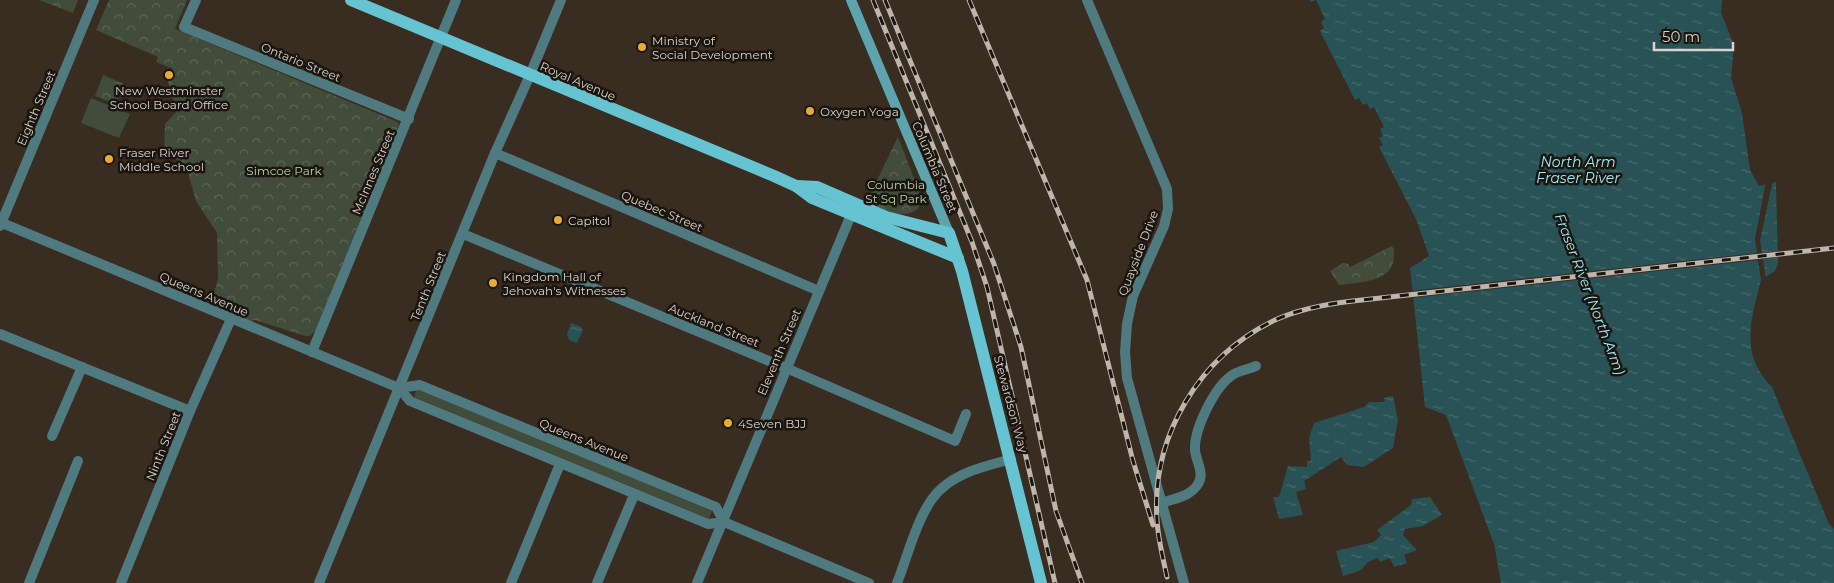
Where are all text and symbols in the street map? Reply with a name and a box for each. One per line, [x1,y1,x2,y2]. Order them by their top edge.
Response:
scale bar [1654,20,1733,52]
text: 50 m [1662,27,1700,46]
place label: Ministry of Social Development [652,33,773,62]
street label: Ontario Street [259,39,343,85]
marker: Ministry of Social Development [636,41,648,53]
street label: Royal Avenue [538,58,618,104]
street label: Eighth Street [13,68,59,148]
marker: New Westminster School Board Office [163,69,175,81]
place label: New Westminster School Board Office [110,83,228,112]
place label: Oxygen Yoga [820,104,899,119]
marker: Oxygen Yoga [804,105,816,117]
street label: Columbia Street [909,119,961,215]
street label: McInnes Street [348,127,398,217]
place label: Fraser River Middle School [119,145,204,174]
marker: Fraser River Middle School [103,153,115,165]
water label: North Arm Fraser River [1536,153,1620,187]
park label: Simcoe Park [246,163,322,178]
park label: Columbia St Sq Park [865,177,928,206]
street label: Quebec Street [619,187,705,235]
street label: Quayside Drive [1115,208,1161,298]
water label: Fraser River (North Arm) [1551,211,1629,378]
place label: Capitol [568,213,610,228]
marker: Capitol [552,214,564,226]
street label: Tenth Street [407,249,449,323]
street label: Queens Avenue [157,269,251,319]
place label: Kingdom Hall of Jehovah's Witnesses [502,269,626,298]
marker: Kingdom Hall of Jehovah's Witnesses [487,277,499,289]
street label: Auckland Street [667,300,762,350]
street label: Eleventh Street [754,306,804,397]
street label: Stewardson Way [991,354,1031,455]
street label: Ninth Street [142,409,184,483]
street label: Queens Avenue [537,415,631,465]
place label: 4Seven BJJ [738,416,806,431]
marker: 4Seven BJJ [722,417,734,429]

